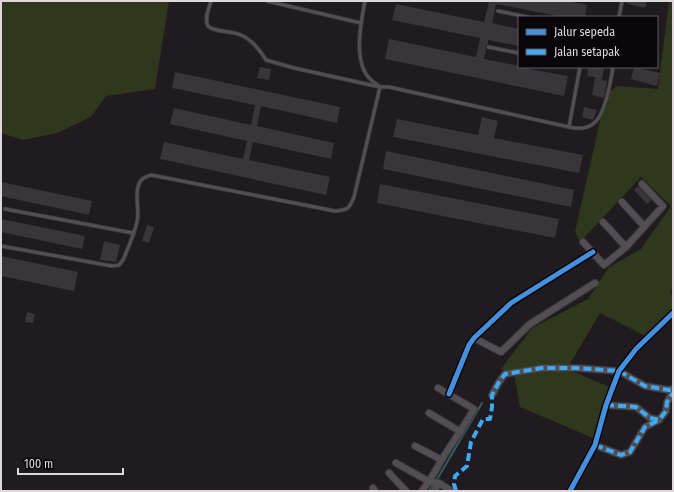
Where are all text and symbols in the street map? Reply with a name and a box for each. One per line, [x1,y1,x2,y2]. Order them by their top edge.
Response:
legend [518,16,658,68]
text: Jalur sepeda [554,25,615,39]
text: Jalan setapak [554,45,620,59]
scale bar [18,450,123,476]
text: 100 m [24,457,53,471]

